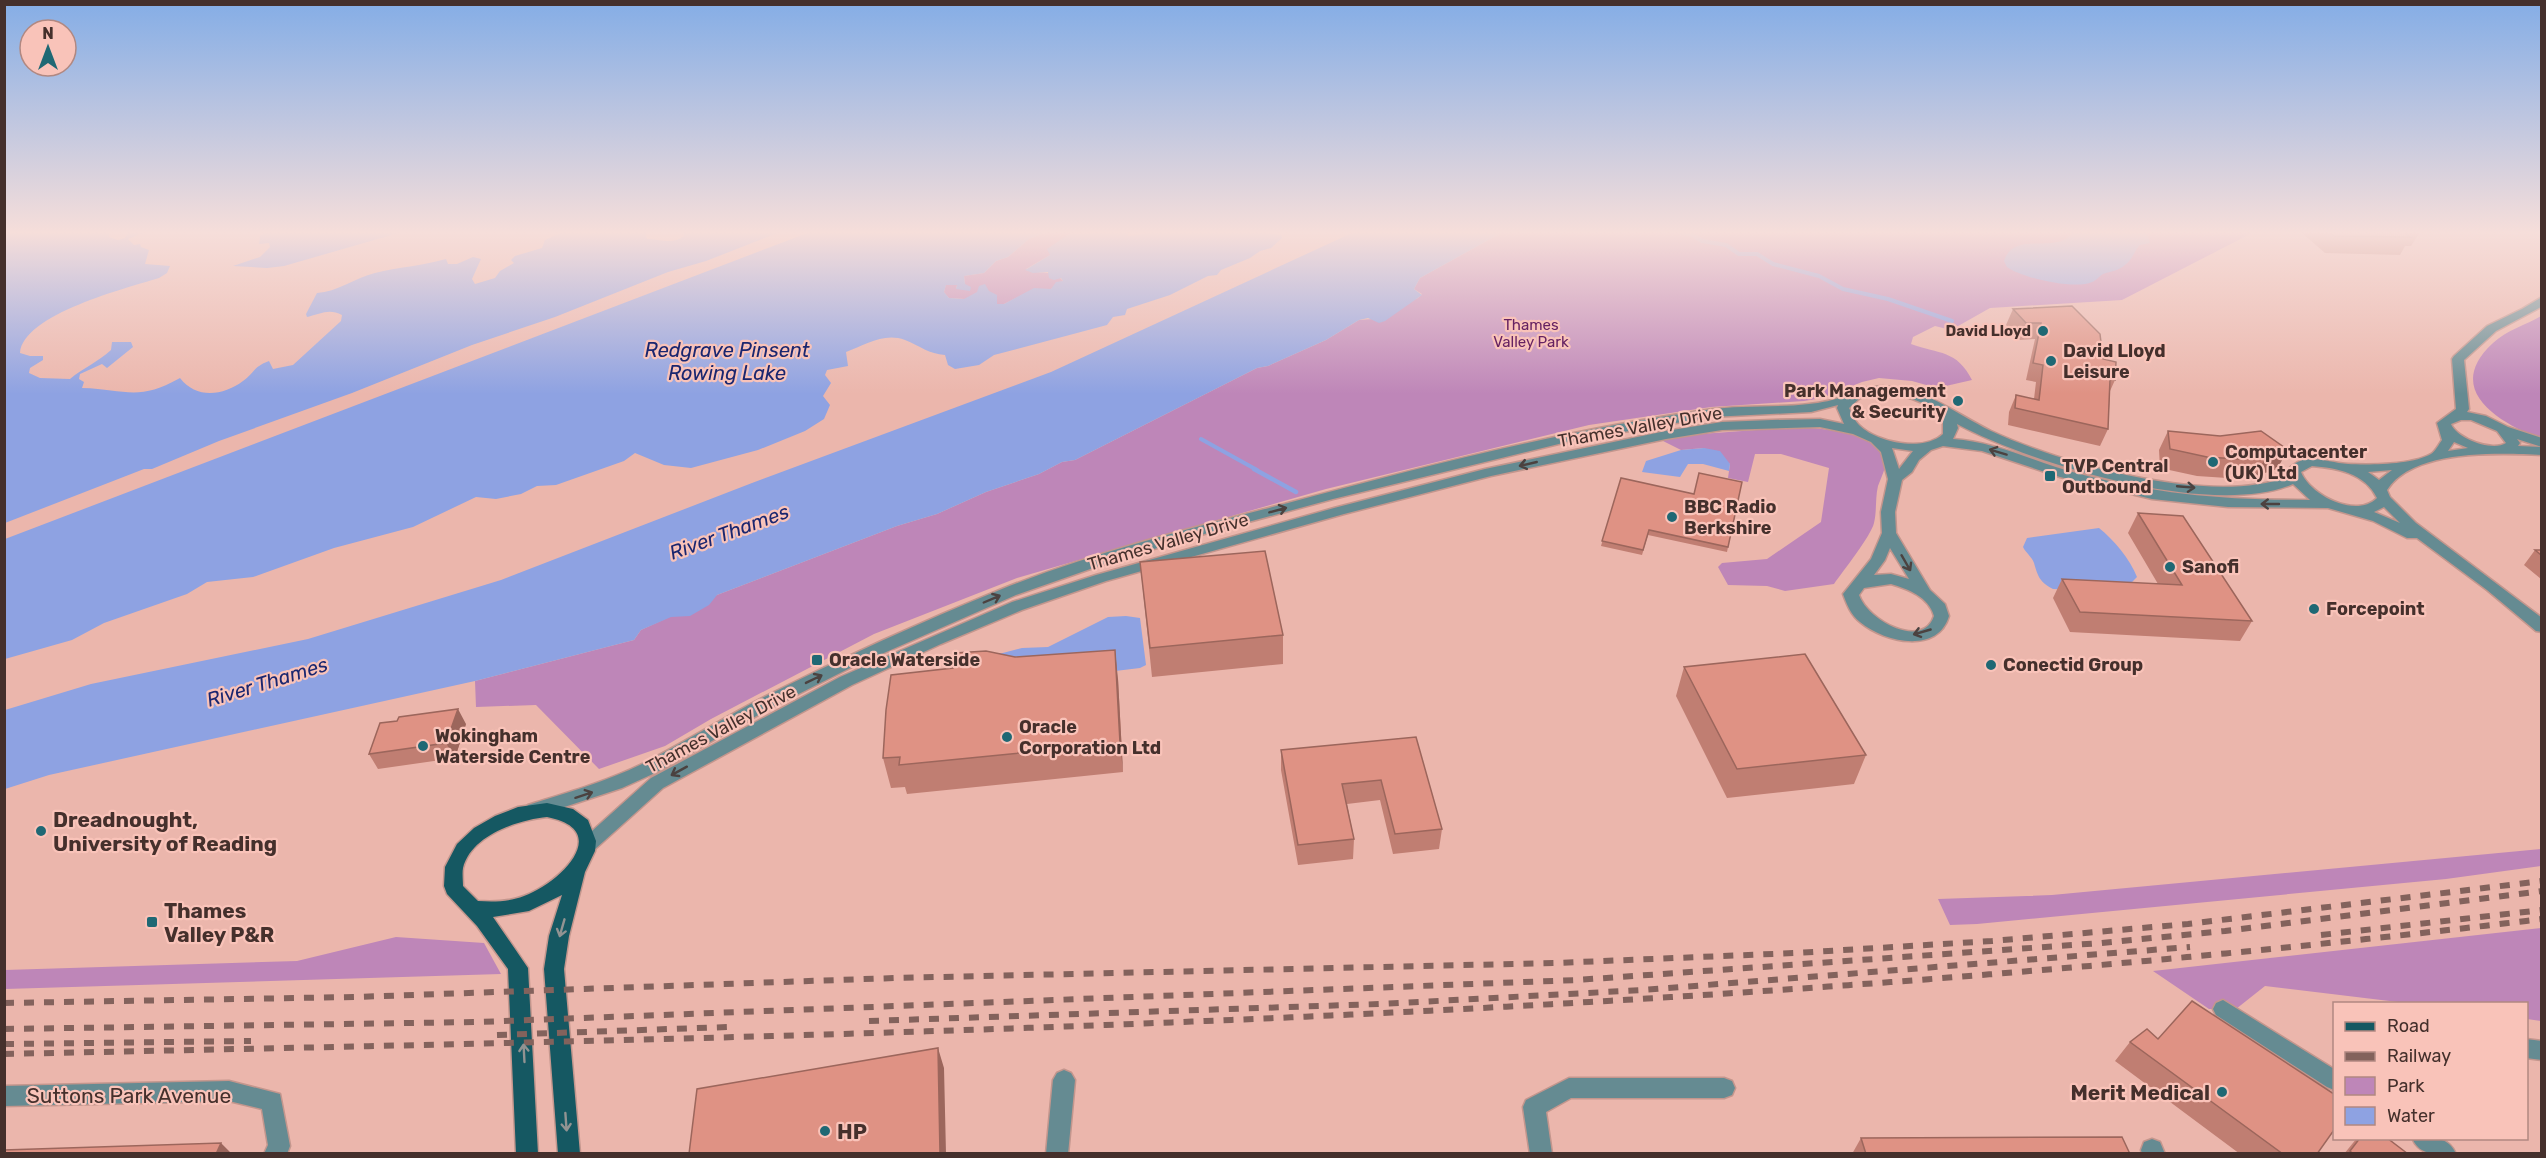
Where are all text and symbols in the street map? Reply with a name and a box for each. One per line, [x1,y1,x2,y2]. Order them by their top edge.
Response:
north arrow [18,18,78,78]
text: N [42,24,54,43]
park label: Thames Valley Park [1493,316,1569,351]
place label: David Lloyd [1946,322,2031,340]
marker: David Lloyd [2036,324,2050,338]
water label: Redgrave Pinsent Rowing Lake [645,338,810,385]
place label: David Lloyd Leisure [2063,340,2166,383]
marker: David Lloyd Leisure [2044,354,2058,368]
place label: Park Management & Security [1784,380,1946,423]
marker: Park Management & Security [1951,394,1965,408]
street label: Thames Valley Drive [1556,402,1724,452]
place label: Computacenter (UK) Ltd [2225,441,2367,484]
one-way arrow [1989,446,2008,457]
place label: TVP Central Outbound [2062,455,2168,498]
marker: Computacenter (UK) Ltd [2206,455,2220,469]
one-way arrow [1519,458,1538,470]
marker: TVP Central Outbound [2043,469,2057,483]
one-way arrow [2175,482,2195,493]
place label: BBC Radio Berkshire [1684,496,1776,539]
one-way arrow [2261,498,2281,510]
water label: River Thames [666,499,792,565]
one-way arrow [1268,504,1287,515]
street label: Thames Valley Drive [1085,508,1251,576]
marker: BBC Radio Berkshire [1665,510,1679,524]
one-way arrow [1900,554,1912,571]
place label: Sanofi [2182,556,2239,578]
marker: Sanofi [2163,560,2177,574]
one-way arrow [982,593,1000,604]
place label: Forcepoint [2326,598,2425,620]
marker: Forcepoint [2307,602,2321,616]
one-way arrow [1913,627,1932,638]
place label: Oracle Waterside [829,649,980,671]
water label: River Thames [203,652,331,712]
marker: Oracle Waterside [810,653,824,667]
place label: Conectid Group [2003,654,2143,676]
marker: Conectid Group [1984,658,1998,672]
one-way arrow [805,673,823,685]
street label: Thames Valley Drive [642,680,800,778]
place label: Oracle Corporation Ltd [1019,716,1161,759]
place label: Wokingham Waterside Centre [435,725,591,768]
marker: Oracle Corporation Ltd [1000,730,1014,744]
marker: Wokingham Waterside Centre [416,739,430,753]
one-way arrow [671,765,688,777]
one-way arrow [574,789,593,800]
place label: Dreadnought, University of Reading [53,807,277,856]
marker: Dreadnought, University of Reading [34,824,48,838]
place label: Thames Valley P&R [164,898,274,947]
marker: Thames Valley P&R [145,915,159,929]
one-way arrow [556,918,567,937]
legend [2333,1002,2528,1140]
text: Road [2387,1015,2430,1037]
one-way arrow [518,1044,529,1064]
text: Railway [2387,1045,2451,1067]
text: Park [2387,1075,2425,1097]
place label: Merit Medical [2070,1080,2210,1105]
street label: Suttons Park Avenue [27,1083,231,1108]
marker: Merit Medical [2215,1085,2229,1099]
text: Water [2387,1105,2435,1127]
one-way arrow [561,1111,572,1131]
place label: HP [837,1119,867,1144]
marker: HP [818,1124,832,1138]

